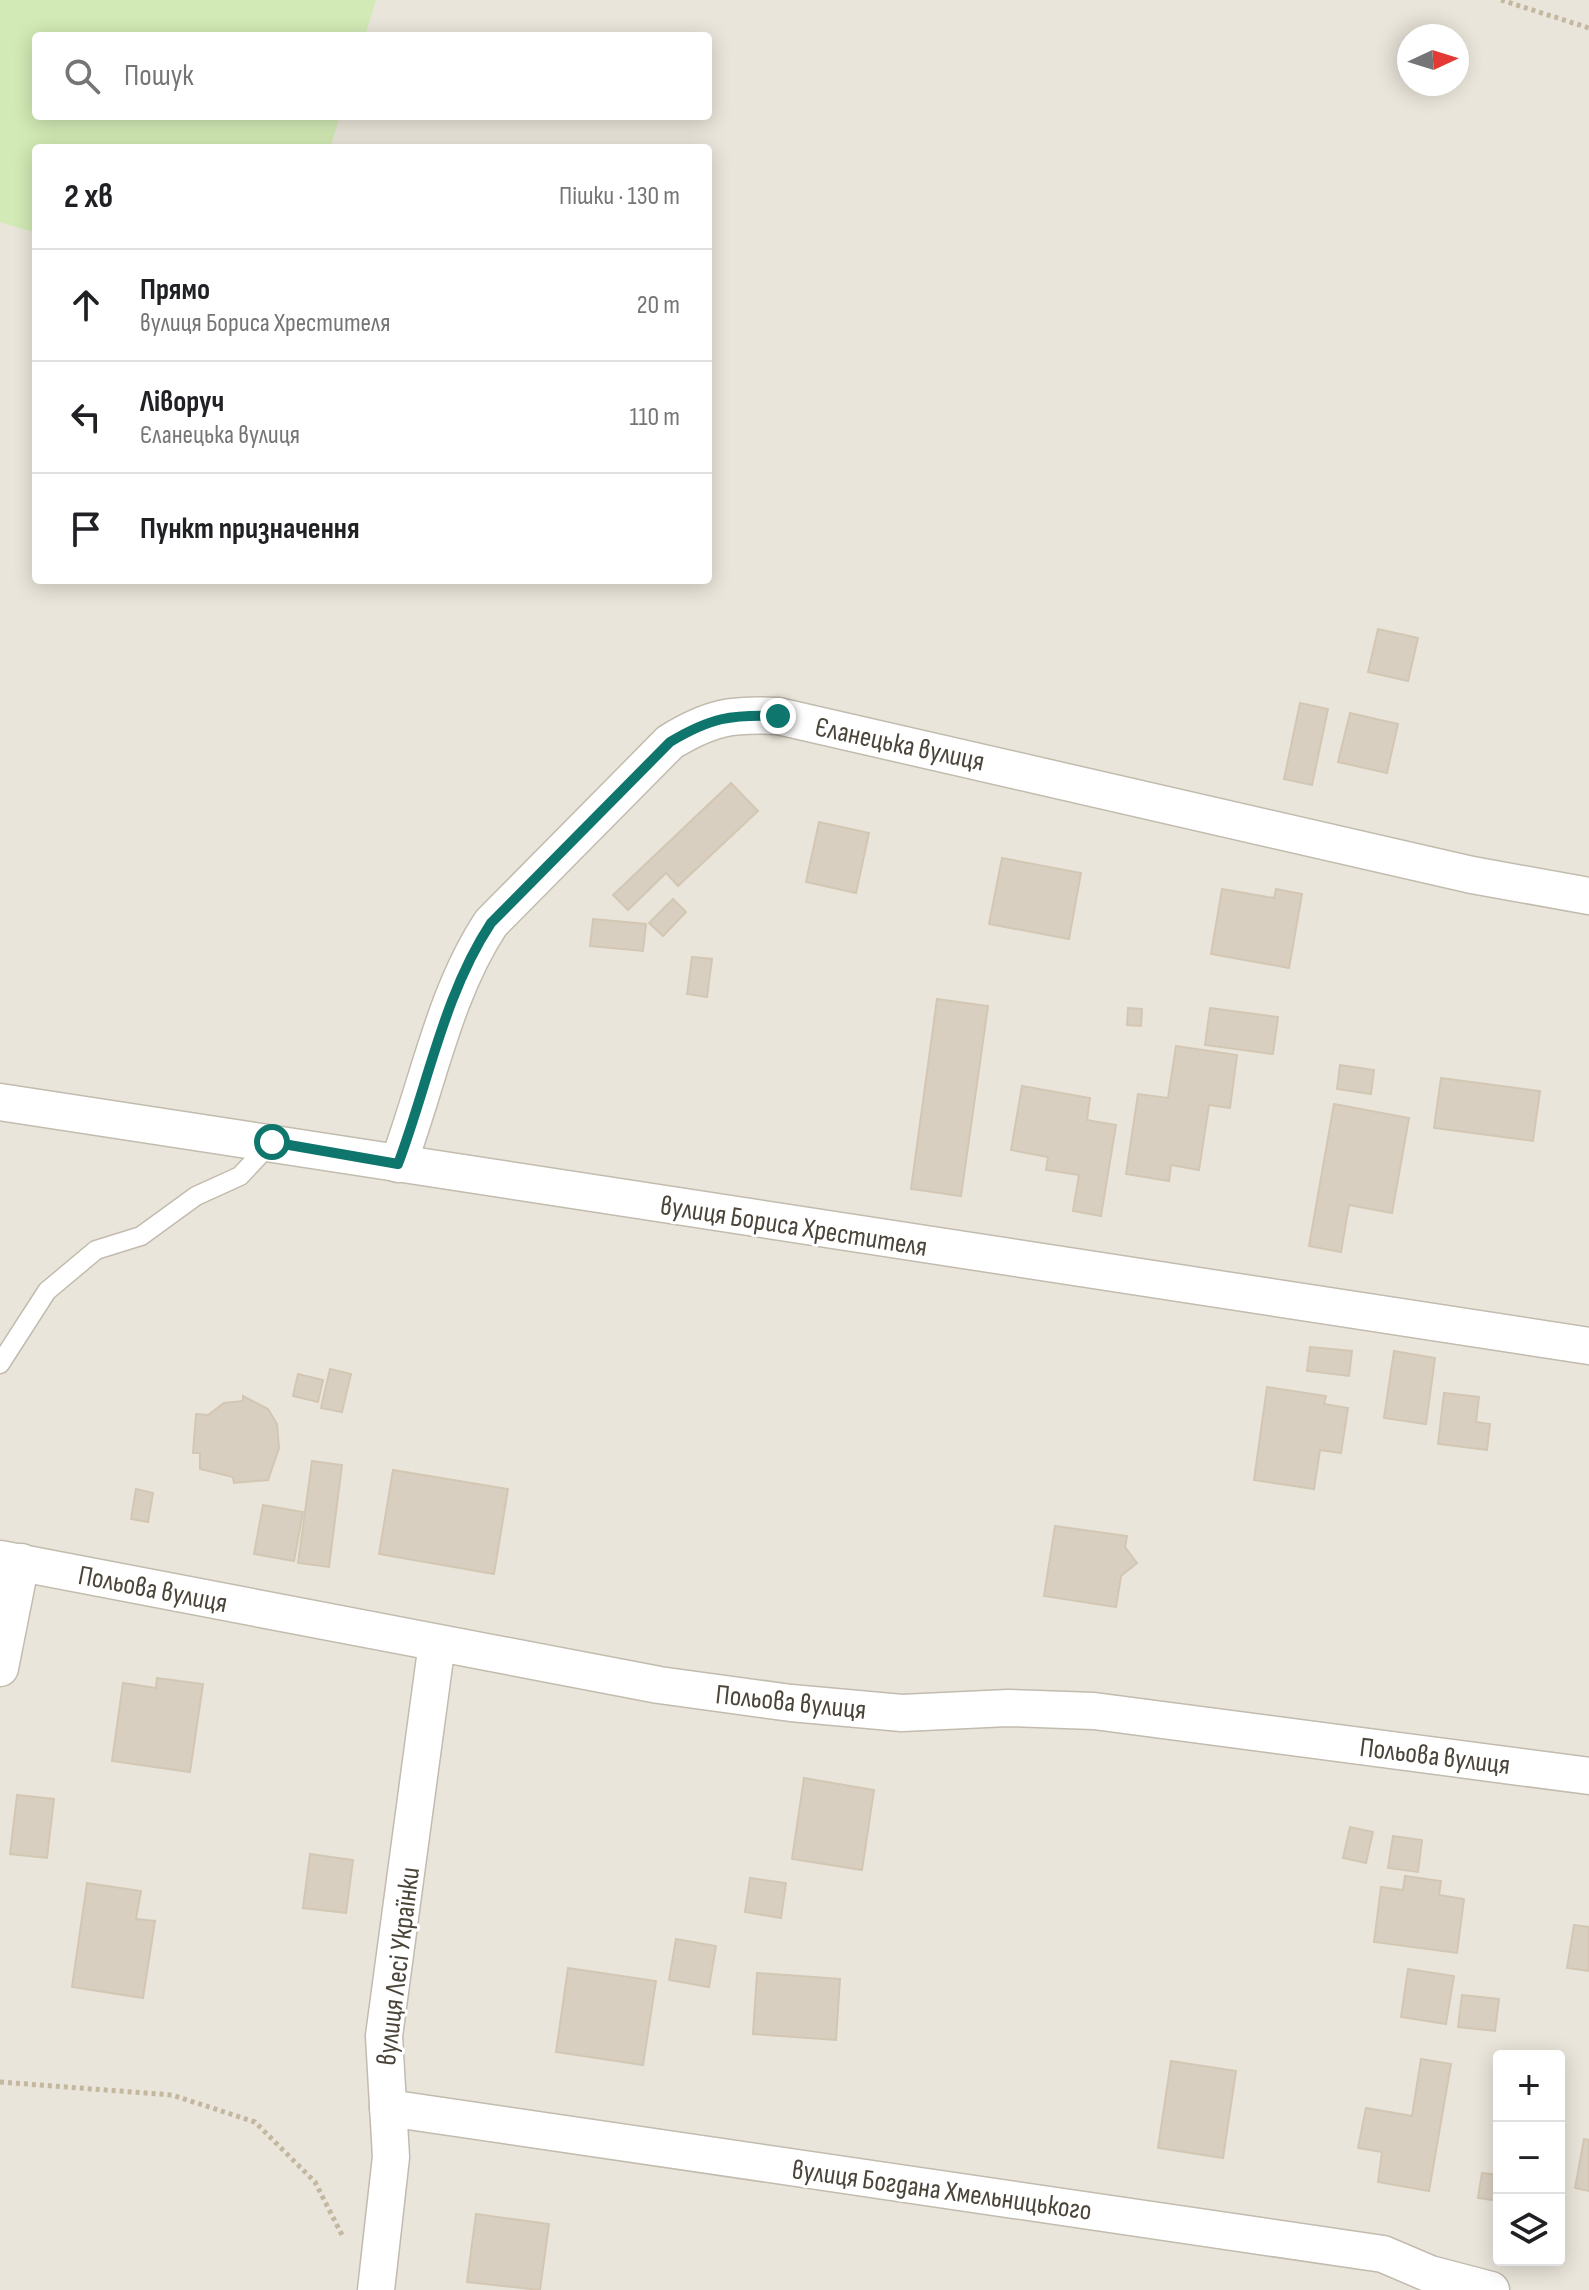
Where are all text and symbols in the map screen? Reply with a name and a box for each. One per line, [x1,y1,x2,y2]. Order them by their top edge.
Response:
north arrow [1397,24,1469,96]
search box [32,32,712,120]
icon: search [60,54,104,98]
text: Пошук [124,58,194,94]
text: 2 хв [64,176,113,217]
text: Пішки · 130 m [559,181,680,212]
text: Прямо [140,272,210,308]
icon: ahead [64,283,108,327]
text: 20 m [637,290,680,321]
text: вулиця Бориса Хрестителя [140,308,390,339]
text: Ліворуч [140,384,224,420]
icon: left [64,395,108,439]
text: 110 m [629,402,680,433]
text: Єланецька вулиця [140,420,300,451]
icon: arrive [64,507,108,551]
text: Пункт призначення [140,511,360,547]
route end [760,698,796,734]
street label: Єланецька вулиця [812,710,987,779]
route start [254,1124,290,1160]
street label: вулиця Бориса Хрестителя [658,1189,930,1264]
street label: Польова вулиця [75,1559,230,1620]
street label: Польова вулиця [714,1678,868,1727]
street label: Польова вулиця [1358,1731,1512,1782]
street label: вулиця Лесі Українки [370,1865,427,2067]
map controls [1493,2050,1565,2266]
button: + [1493,2050,1565,2122]
button: − [1493,2122,1565,2194]
street label: вулиця Богдана Хмельницького [790,2153,1094,2228]
button: layers [1493,2194,1565,2266]

